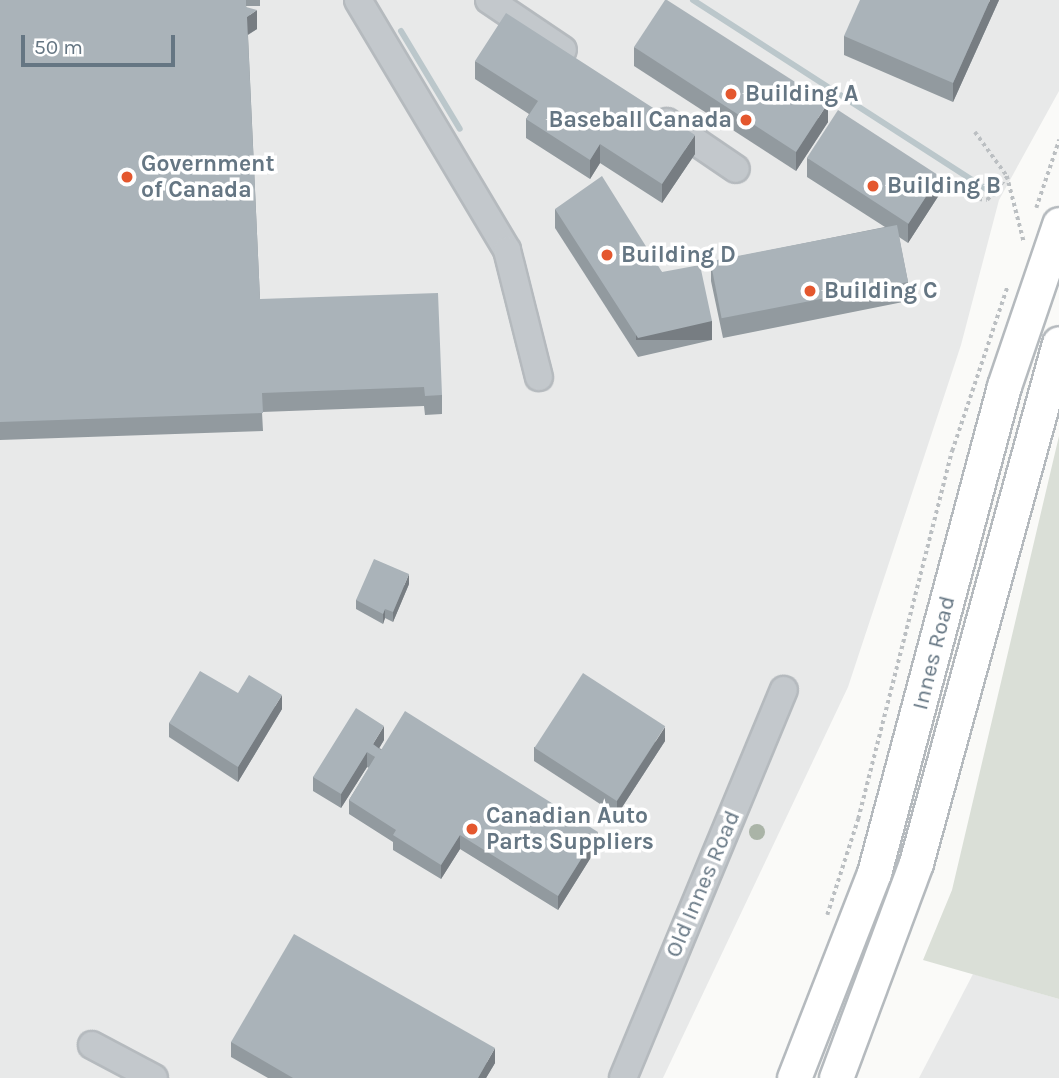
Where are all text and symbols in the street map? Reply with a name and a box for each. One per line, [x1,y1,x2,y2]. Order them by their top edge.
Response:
scale bar [24,21,178,65]
text: 50 m [34,35,83,59]
place label: Building A [745,80,858,108]
marker: Building A [723,86,739,102]
place label: Baseball Canada [549,106,732,134]
marker: Baseball Canada [738,112,754,128]
place label: Government of Canada [141,150,274,204]
marker: Government of Canada [119,169,135,185]
place label: Building B [887,172,1001,200]
marker: Building B [865,178,881,194]
place label: Building D [621,241,736,269]
marker: Building D [599,247,615,263]
place label: Building C [824,277,938,305]
marker: Building C [802,283,818,299]
street label: Innes Road [907,593,961,713]
place label: Canadian Auto Parts Suppliers [486,802,654,856]
street label: Old Innes Road [660,806,746,962]
marker: Canadian Auto Parts Suppliers [464,821,480,837]

